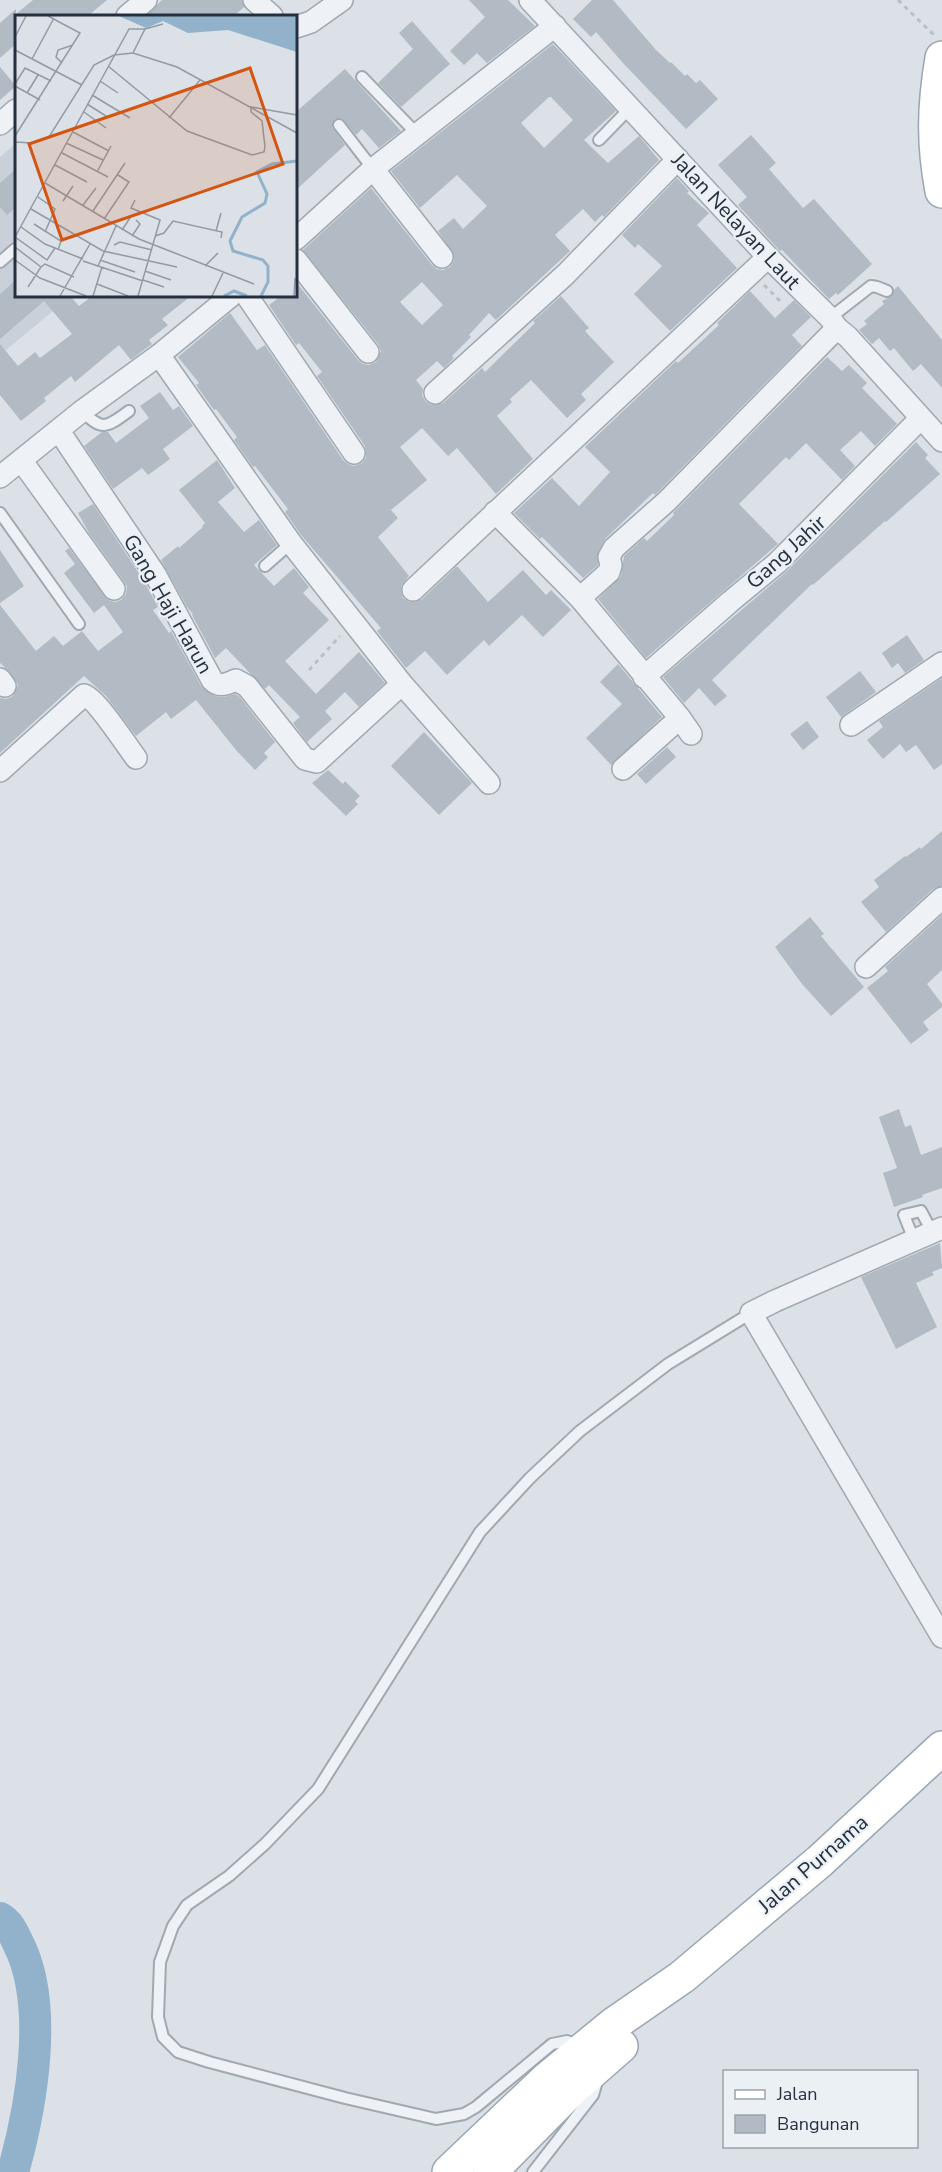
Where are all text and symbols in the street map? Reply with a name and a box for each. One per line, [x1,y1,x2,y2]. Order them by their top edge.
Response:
inset map [15,15,297,297]
street label: Jalan Nelayan Laut [665,146,807,296]
street label: Gang Jahir [740,508,832,595]
street label: Gang Haji Harun [117,529,219,679]
street label: Jalan Purnama [751,1808,874,1920]
legend [723,2070,918,2148]
text: Jalan [776,2082,817,2106]
text: Bangunan [777,2112,860,2136]

